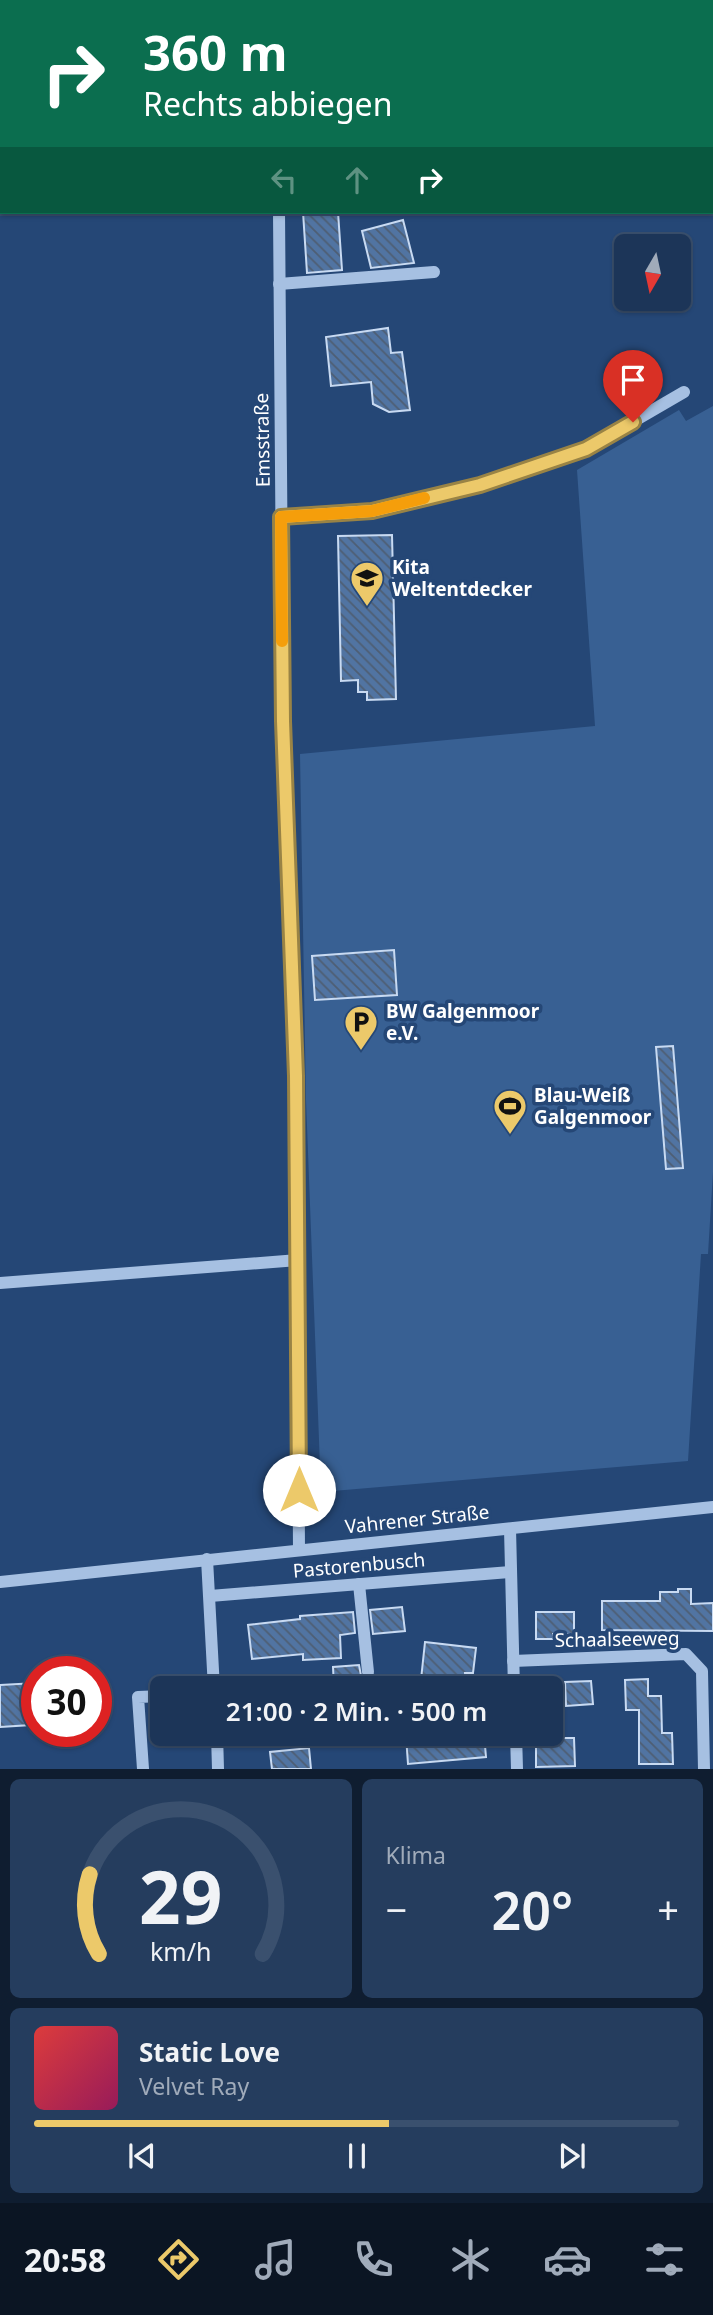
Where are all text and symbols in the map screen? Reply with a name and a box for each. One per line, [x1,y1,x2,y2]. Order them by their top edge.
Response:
text: 360 m [143,19,288,85]
icon: right [28,28,119,119]
text: Rechts abbiegen [143,82,392,125]
icon: left [265,161,303,199]
icon: ahead [338,161,376,199]
icon: right [411,161,449,199]
north arrow [614,234,691,312]
map controls [614,234,691,311]
pin [603,350,663,422]
icon: arrive [614,361,652,399]
street label: Emsstraße [248,393,276,487]
place label: Kita Weltentdecker [392,554,532,602]
school or university icon: Kita Weltentdecker [348,559,386,608]
place label: BW Galgenmoor e.V. [386,998,540,1046]
parking icon: BW Galgenmoor e.V. [342,1003,380,1052]
place label: Blau-Weiß Galgenmoor [534,1082,652,1130]
sports icon: Blau-Weiß Galgenmoor [491,1087,529,1136]
position arrow [262,1453,336,1527]
street label: Vahrener Straße [344,1498,490,1540]
street label: Pastorenbusch [292,1546,426,1584]
street label: Schaalseeweg [554,1625,680,1653]
speed limit sign: 30 [21,1656,112,1747]
text: 21:00 · 2 Min. · 500 m [226,1693,487,1729]
text: Klima [386,1839,446,1871]
text: 29 [139,1847,222,1946]
text: 20° [491,1874,573,1945]
text: − [386,1883,407,1935]
text: + [657,1883,679,1935]
text: km/h [150,1934,212,1968]
text: Static Love [139,2034,280,2070]
text: Velvet Ray [139,2070,249,2102]
icon: previous [123,2137,161,2175]
icon: pause [338,2137,376,2175]
icon: next [553,2137,591,2175]
icon: directions [154,2235,203,2284]
icon: music [251,2235,300,2284]
icon: phone [349,2235,398,2284]
icon: climate [446,2235,495,2284]
icon: car [543,2235,592,2284]
icon: filters [640,2235,689,2284]
text: 20:58 [24,2238,106,2281]

